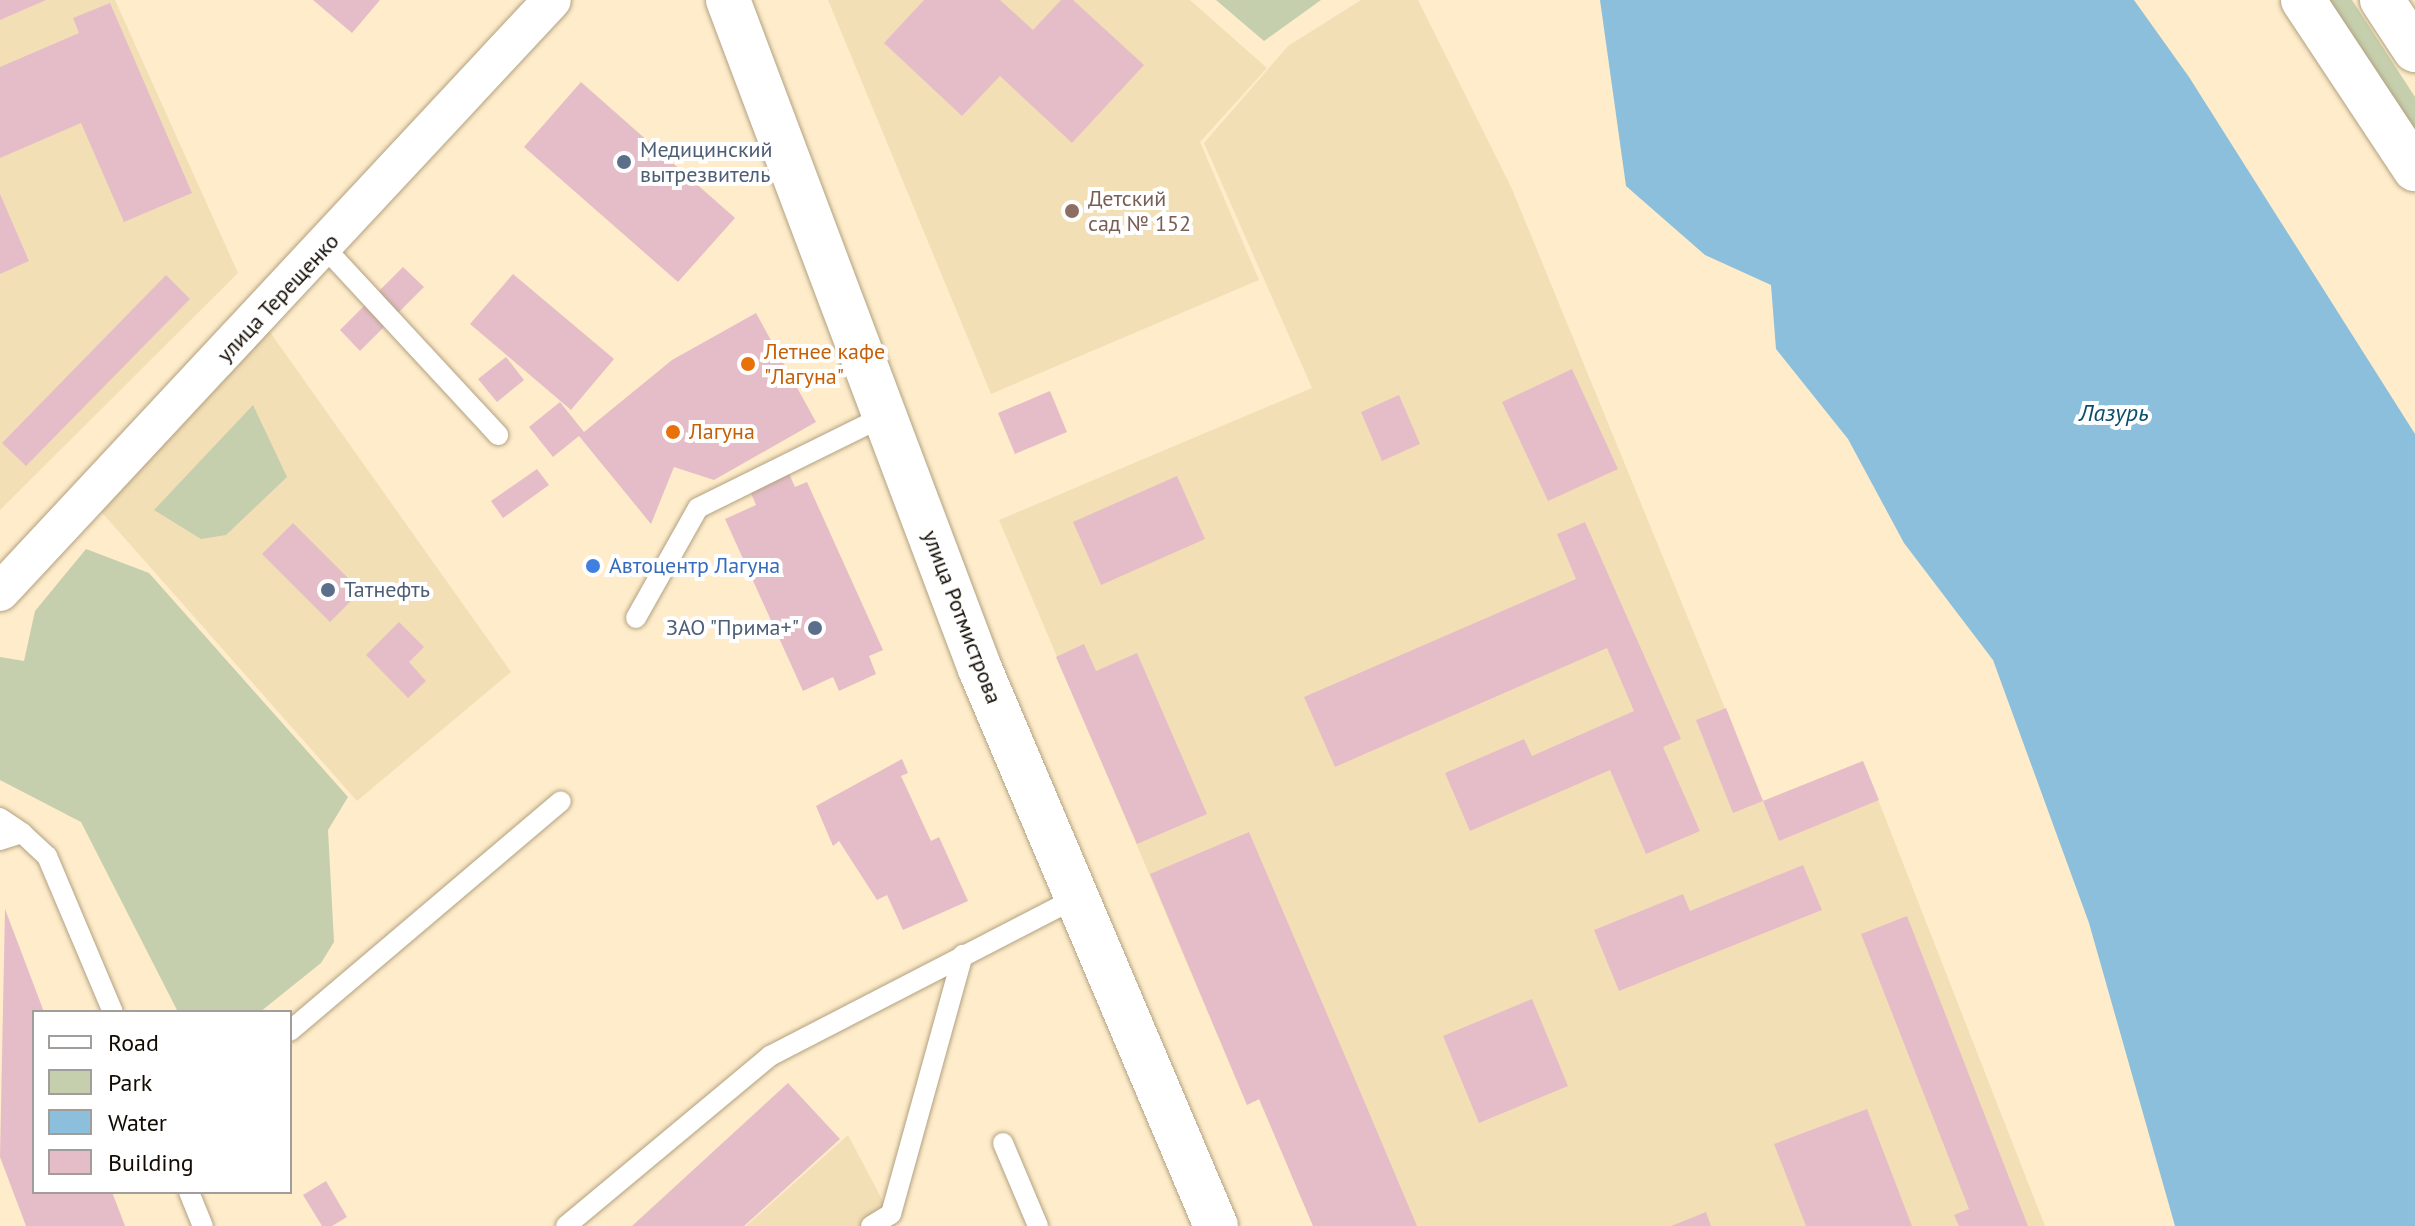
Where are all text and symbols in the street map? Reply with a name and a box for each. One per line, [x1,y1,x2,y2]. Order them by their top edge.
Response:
place label: Медицинский вытрезвитель [640,136,772,188]
marker: Медицинский вытрезвитель [615,153,633,171]
place label: Детский сад № 152 [1088,185,1191,236]
marker: Детский сад № 152 [1063,202,1081,220]
street label: улица Терещенко [211,228,345,368]
place label: Летнее кафе "Лагуна" [764,338,885,390]
marker: Летнее кафе "Лагуна" [739,355,757,373]
water label: Лазурь [2079,399,2149,427]
place label: Лагуна [689,419,755,445]
marker: Лагуна [664,423,682,441]
street label: улица Ротмистрова [917,527,1007,707]
place label: Автоцентр Лагуна [609,553,780,579]
marker: Автоцентр Лагуна [584,557,602,575]
place label: Татнефть [344,577,430,603]
marker: Татнефть [319,581,337,599]
place label: ЗАО "Прима+" [664,615,799,641]
marker: ЗАО "Прима+" [806,619,824,637]
legend [32,1010,292,1194]
text: Road [108,1027,159,1058]
text: Park [108,1067,152,1098]
text: Water [108,1107,167,1138]
text: Building [108,1147,194,1178]

